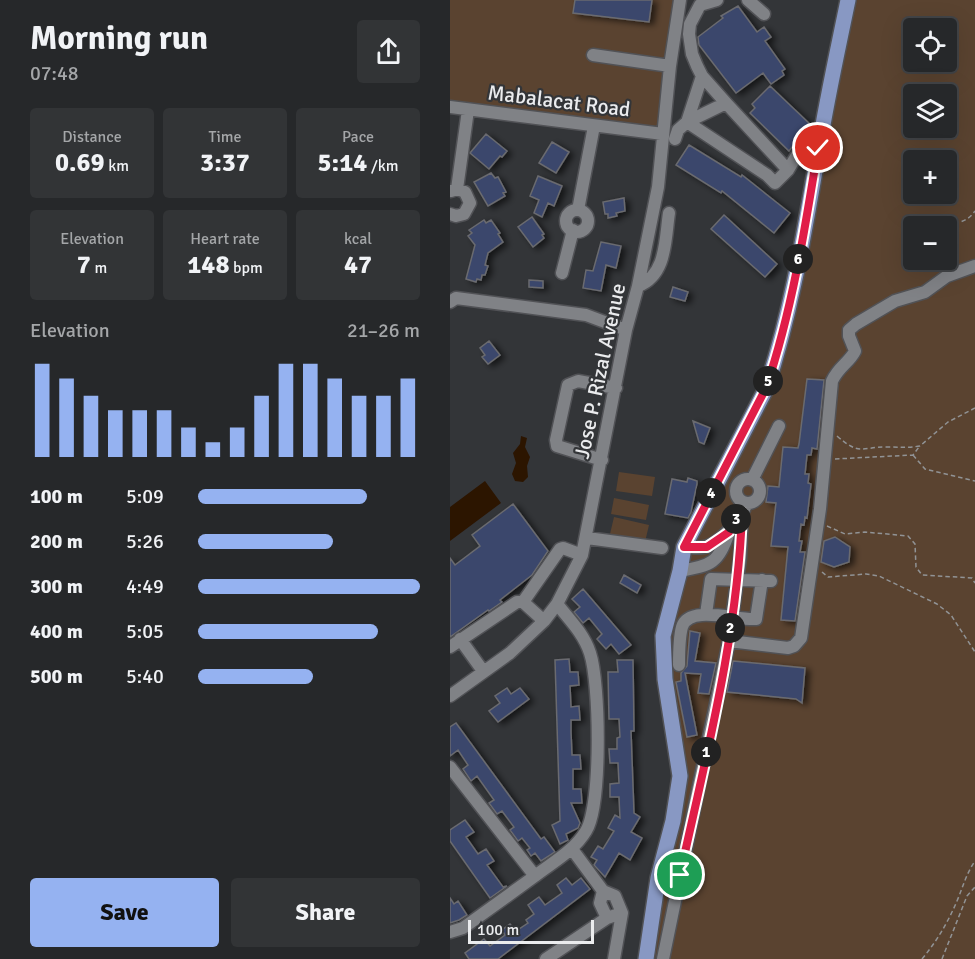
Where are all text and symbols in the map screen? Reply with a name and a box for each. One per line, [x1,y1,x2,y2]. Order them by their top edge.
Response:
text: Morning run [30,18,208,59]
map controls [903,18,957,270]
button: locate [903,18,957,72]
button: share [357,20,420,83]
text: 07:48 [30,61,79,86]
street label: Mabalacat Road [486,79,632,123]
button: layers [903,84,957,138]
pin [792,122,843,173]
text: Distance [62,127,122,147]
text: Time [209,127,241,147]
text: Pace [342,127,374,147]
icon: check [801,131,834,164]
text: 0.69 [55,147,105,179]
text: 3:37 [200,147,250,179]
text: 5:14 [318,147,367,179]
button: + [903,150,957,204]
text: km [105,156,129,176]
text: /km [367,156,398,176]
button: − [903,216,957,270]
text: Elevation [60,229,124,249]
text: Heart rate [190,229,260,249]
text: kcal [344,229,372,249]
pin: 6 [783,244,813,274]
text: 7 [77,249,91,281]
text: 148 [187,249,229,281]
text: 47 [344,249,372,281]
text: 6 [794,249,802,269]
text: m [91,258,107,278]
text: bpm [229,258,263,278]
street label: Jose P. Rizal Avenue [569,281,631,461]
text: Elevation [30,318,110,343]
text: 21–26 m [347,318,420,343]
pin: 5 [753,366,783,396]
text: 5 [764,371,772,391]
pin: 4 [696,478,726,508]
text: 4 [707,483,715,503]
text: 100 m [30,484,83,509]
text: 5:09 [126,484,164,509]
pin: 3 [721,504,751,534]
text: 3 [732,509,740,529]
text: 200 m [30,529,83,554]
text: 5:26 [126,529,164,554]
text: 300 m [30,574,83,599]
text: 4:49 [126,574,164,599]
pin: 2 [715,613,745,643]
text: 2 [726,618,734,638]
text: 400 m [30,619,83,644]
text: 5:05 [126,619,164,644]
text: 500 m [30,664,83,689]
text: 5:40 [126,664,164,689]
pin: 1 [691,737,721,767]
text: 1 [702,742,710,762]
pin [654,849,705,900]
icon: arrive [663,858,696,891]
button: Save [30,878,219,947]
button: Share [231,878,420,947]
scale bar [468,917,594,944]
text: 100 m [477,920,519,940]

